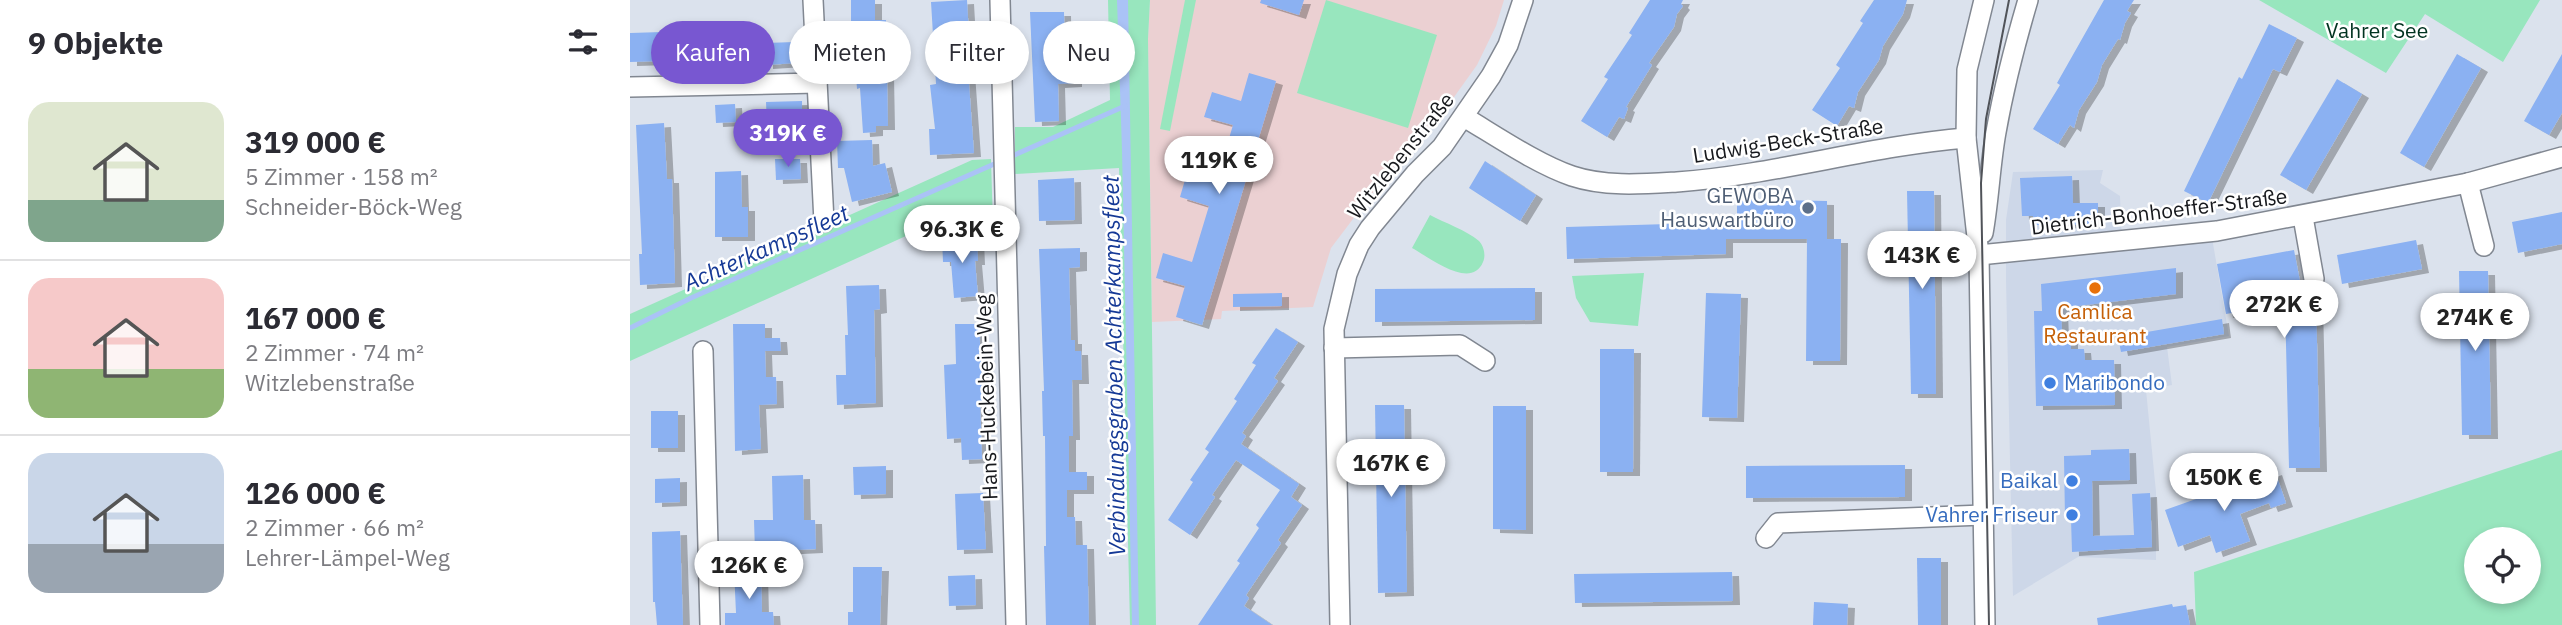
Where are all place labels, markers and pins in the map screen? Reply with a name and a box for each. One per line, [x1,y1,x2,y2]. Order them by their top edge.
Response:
pin: 319K € [731,110,845,169]
pin: 119K € [1162,136,1276,196]
place label: GEWOBA Hauswartbüro [1660,181,1794,233]
marker: GEWOBA Hauswartbüro [1800,200,1816,216]
pin: 96.3K € [897,205,1027,265]
pin: 143K € [1865,232,1979,291]
marker: Camlica Restaurant [2087,280,2103,296]
pin: 272K € [2227,280,2341,340]
pin: 274K € [2418,294,2532,353]
place label: Camlica Restaurant [2043,297,2147,349]
place label: Maribondo [2064,368,2165,396]
marker: Maribondo [2042,375,2058,391]
pin: 167K € [1334,440,1448,499]
pin: 150K € [2167,454,2281,513]
place label: Baikal [2000,466,2058,494]
marker: Baikal [2064,473,2080,489]
place label: Vahrer Friseur [1925,500,2058,528]
marker: Vahrer Friseur [2064,507,2080,523]
pin: 126K € [692,542,806,601]

